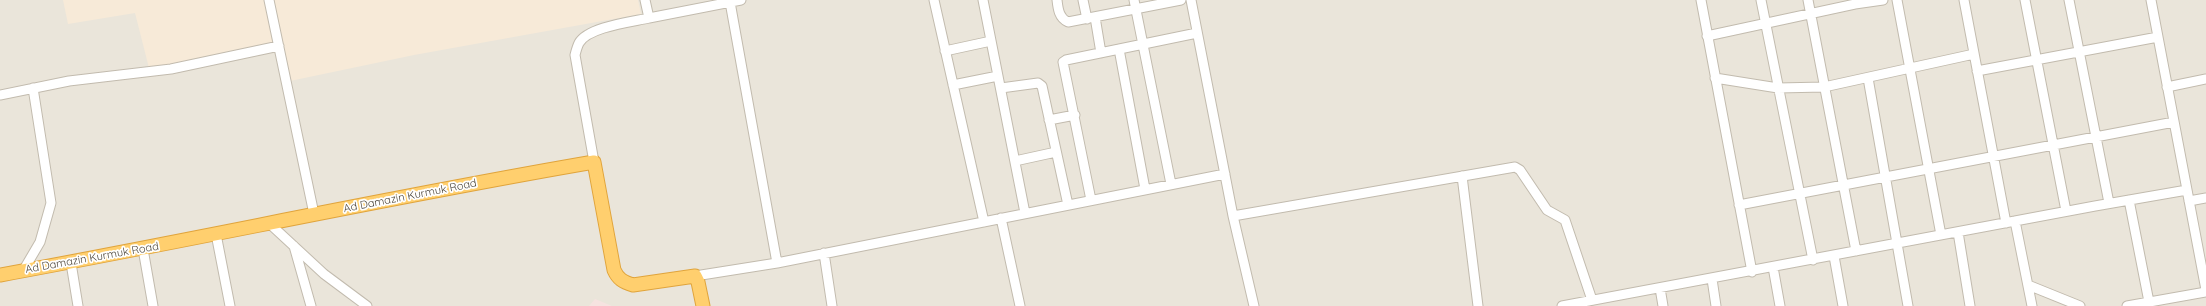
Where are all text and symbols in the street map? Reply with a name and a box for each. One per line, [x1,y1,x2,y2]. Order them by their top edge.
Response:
street label: Ad Damazin Kurmuk Road [342,177,478,215]
street label: Ad Damazin Kurmuk Road [24,240,160,276]

